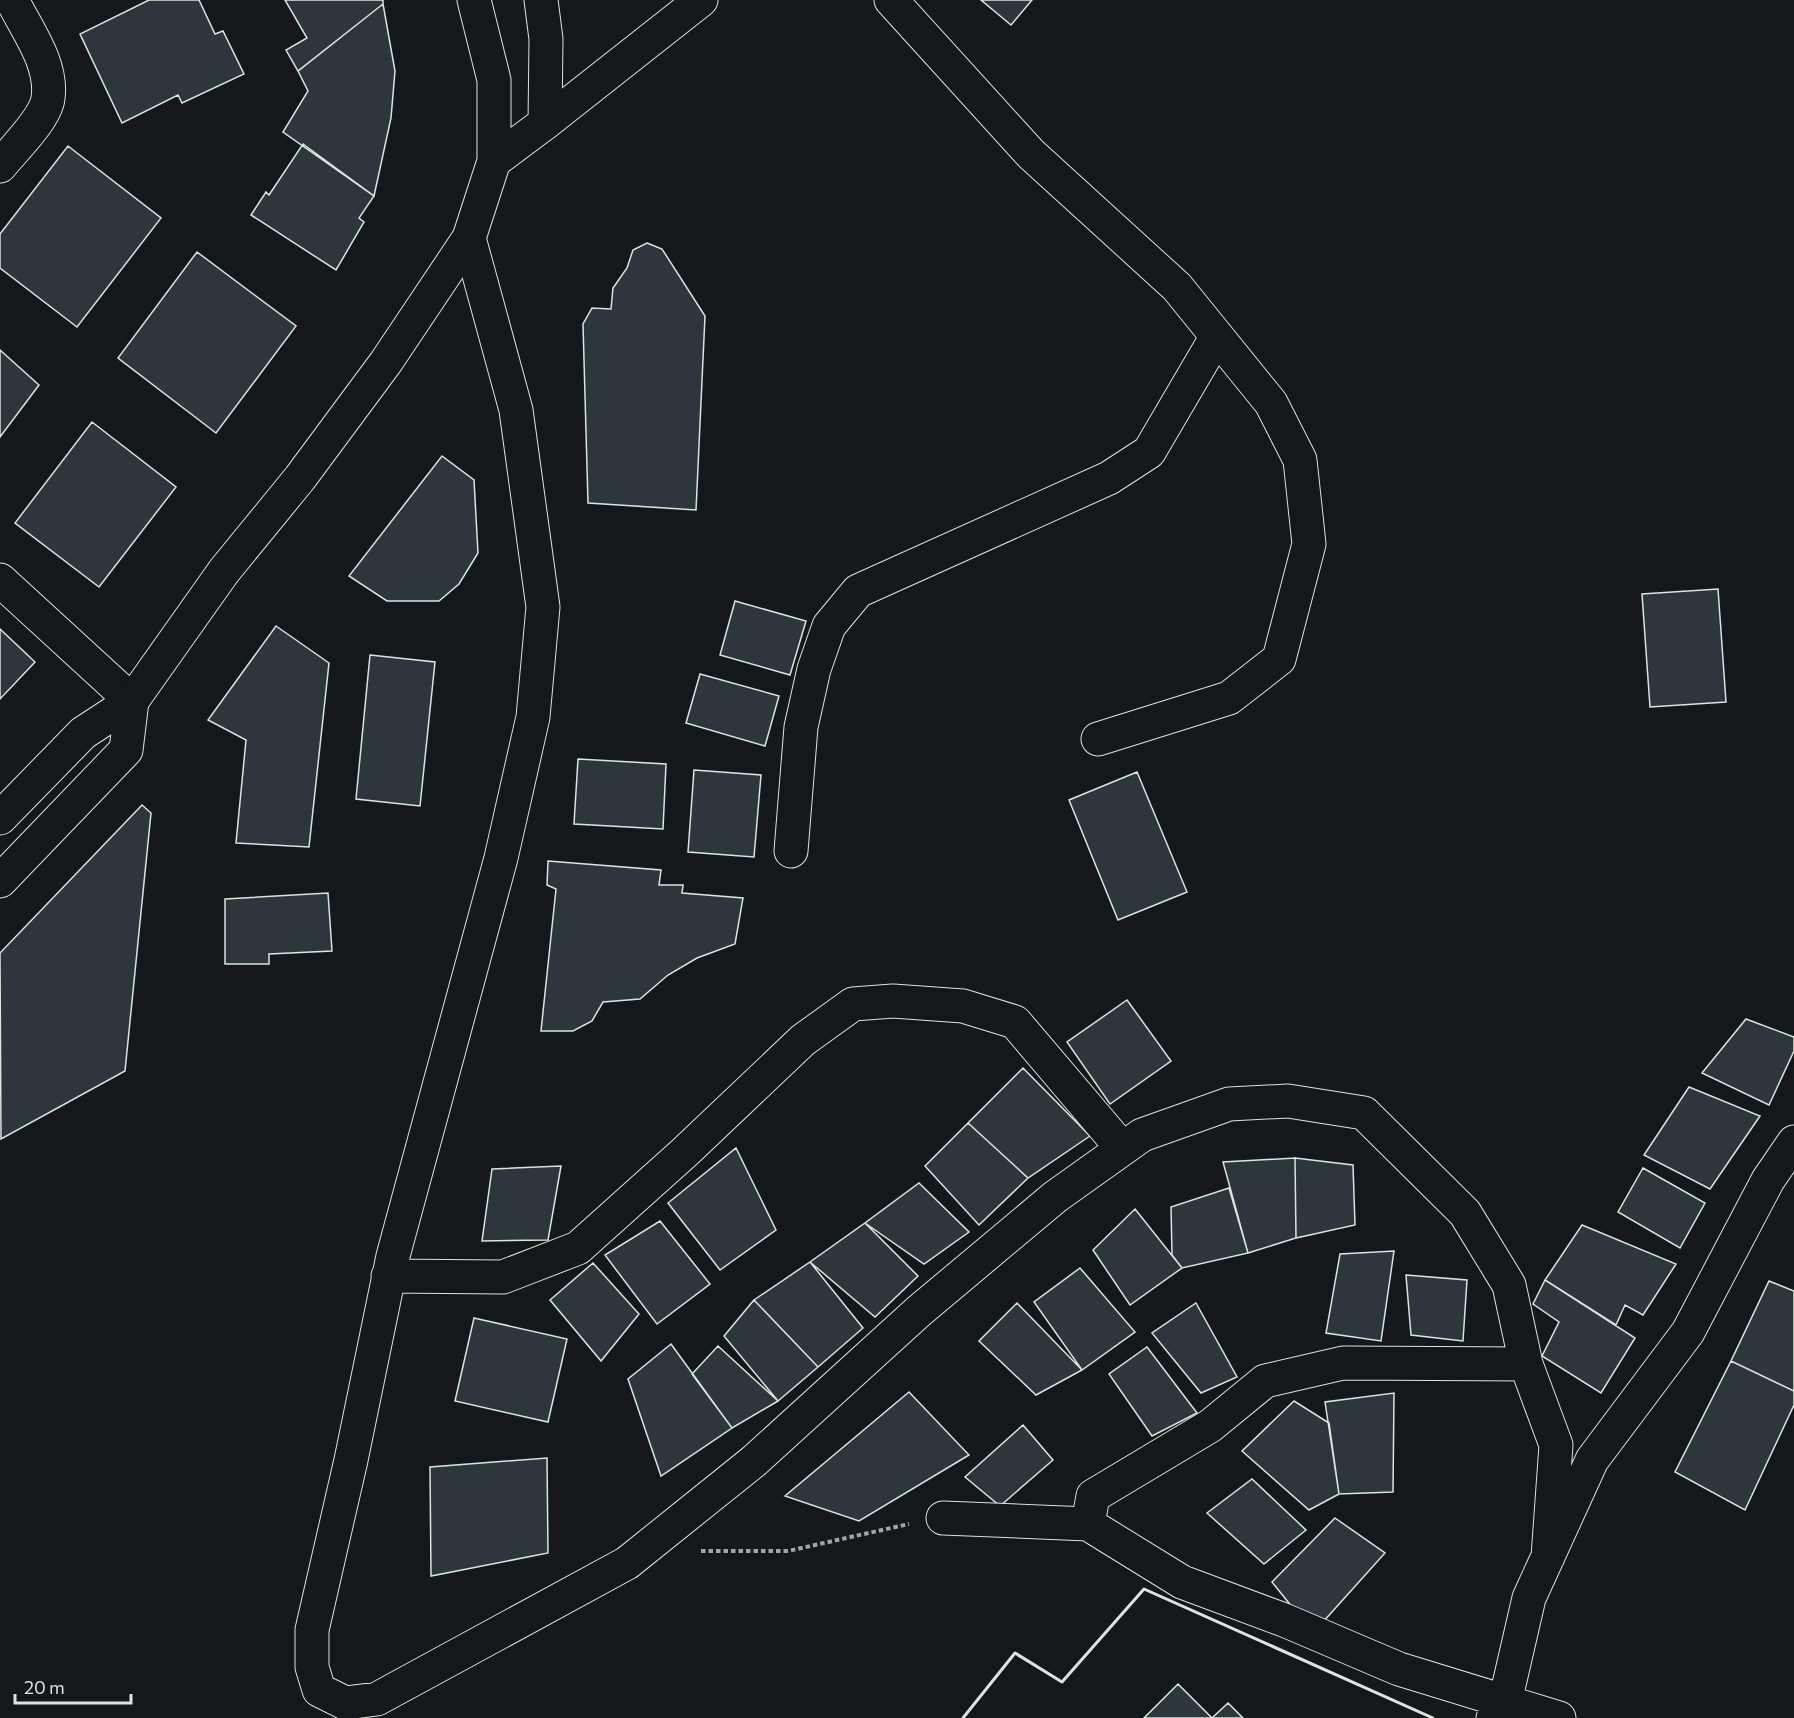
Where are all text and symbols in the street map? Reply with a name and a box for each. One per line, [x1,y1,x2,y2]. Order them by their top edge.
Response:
scale bar [15,1667,130,1705]
text: 20 m [24,1676,65,1698]

